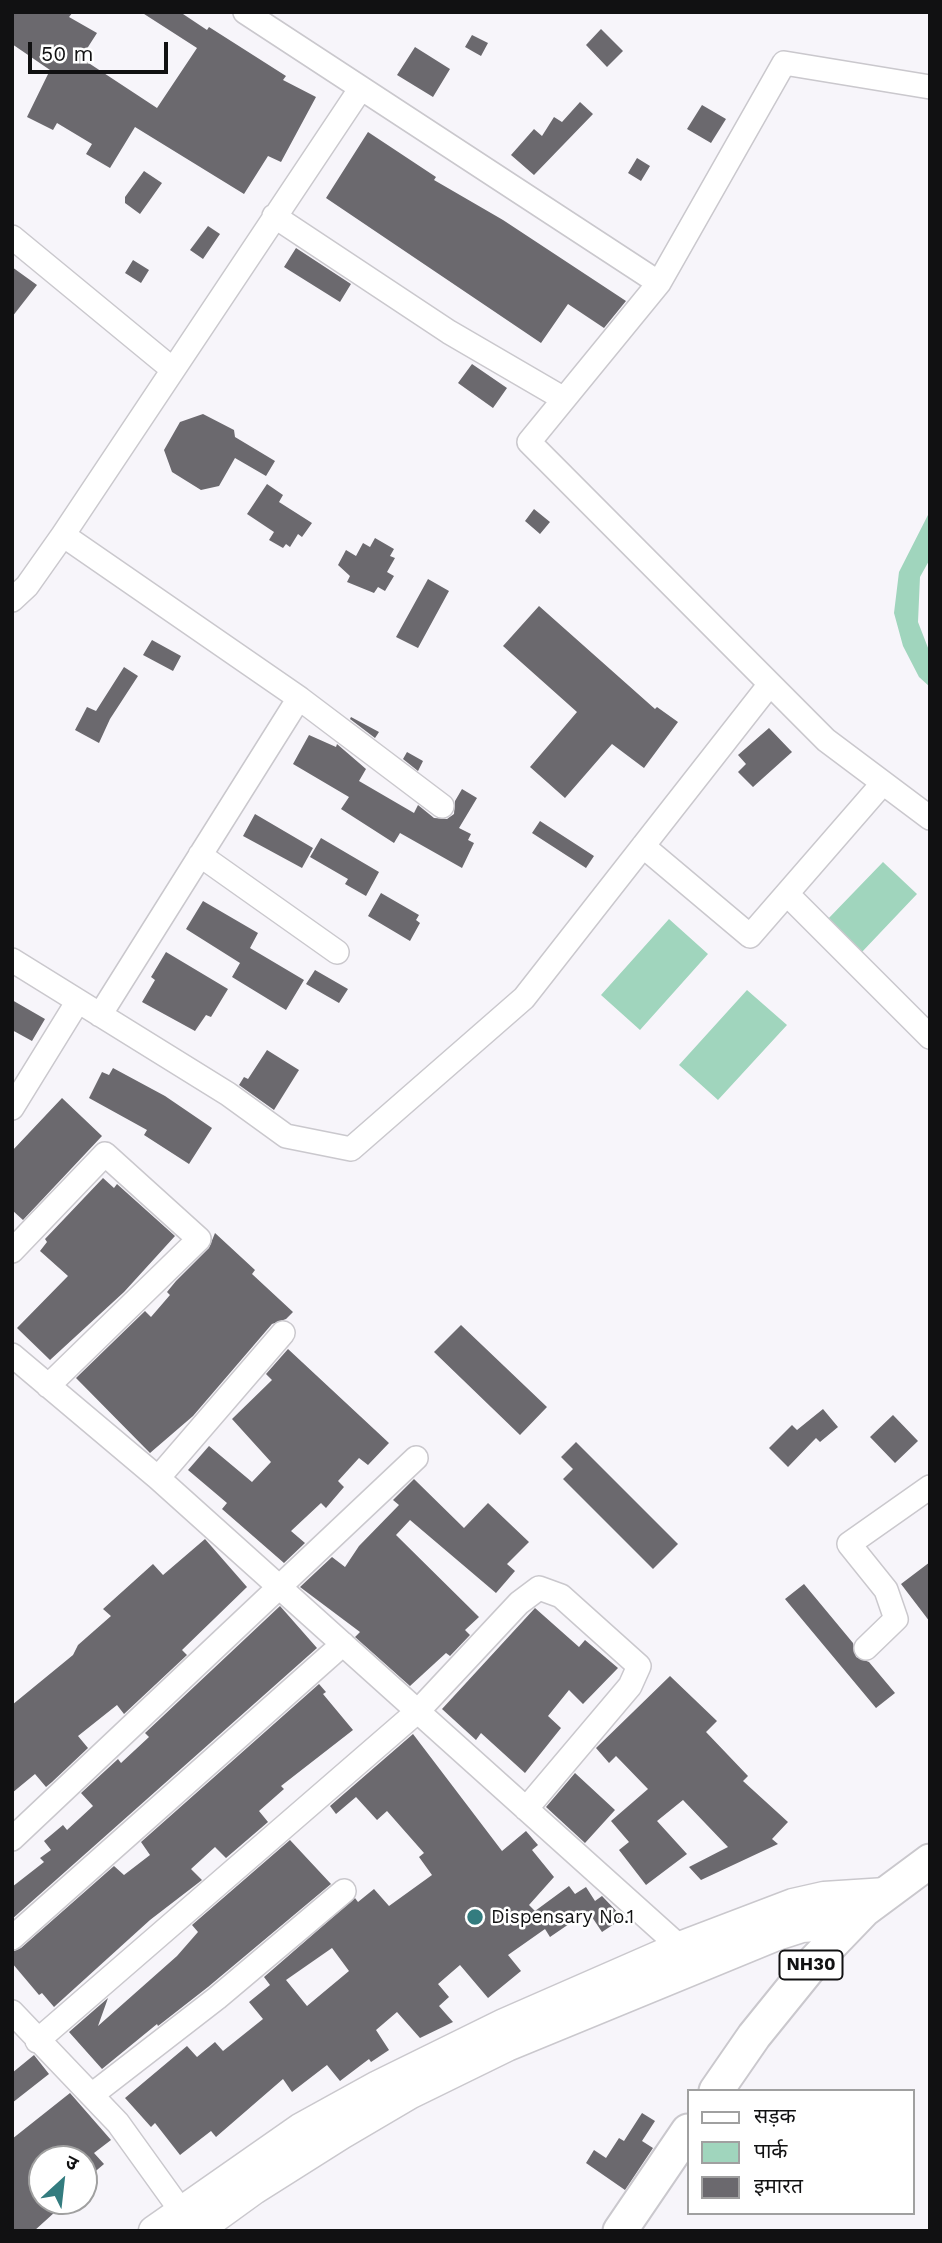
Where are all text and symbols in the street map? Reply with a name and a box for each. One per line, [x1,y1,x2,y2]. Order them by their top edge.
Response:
scale bar [32,28,172,72]
text: 50 m [41,41,93,66]
place label: Dispensary No.1 [491,1906,634,1928]
marker: Dispensary No.1 [465,1907,485,1927]
road number: NH30 [780,1951,842,1980]
legend [687,2089,914,2215]
text: सड़क [754,2103,796,2128]
text: पार्क [754,2138,788,2163]
north arrow [28,2145,98,2215]
text: उ [62,2150,82,2175]
text: इमारत [754,2173,803,2198]

